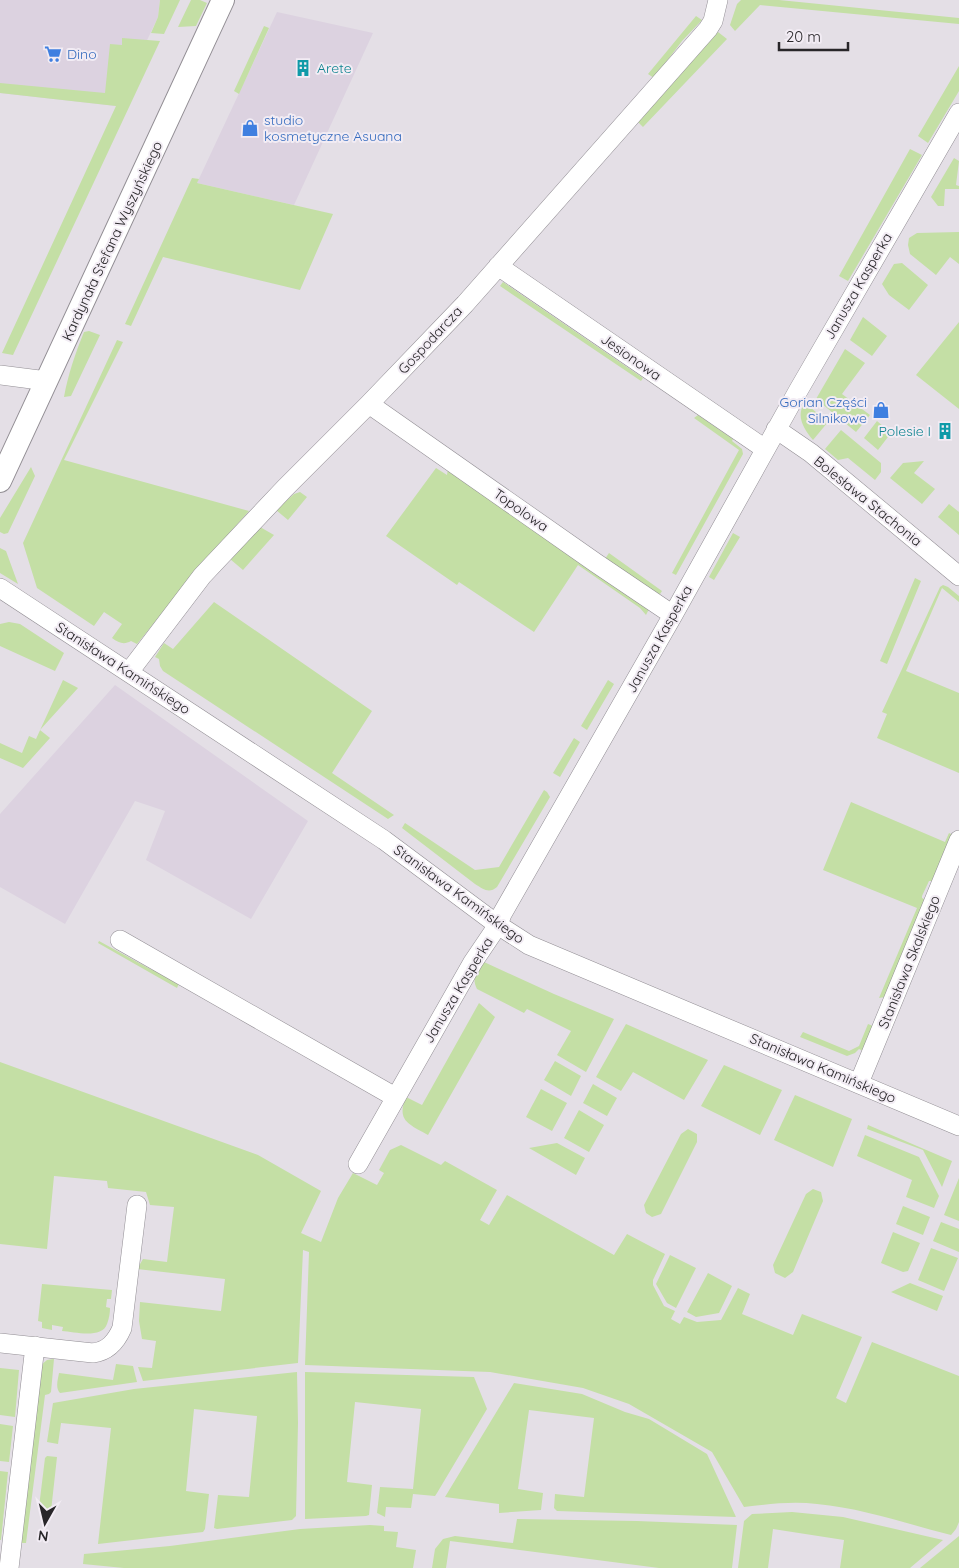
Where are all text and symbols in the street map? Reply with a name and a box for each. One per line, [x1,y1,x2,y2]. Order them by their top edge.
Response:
scale bar [779,20,848,52]
text: 20 m [786,27,821,46]
supermarket icon: Dino [43,44,63,64]
place label: Dino [67,45,97,63]
building icon: Arete [293,58,313,78]
place label: Arete [317,59,352,77]
place label: studio kosmetyczne Asuana [264,111,402,145]
shop icon: studio kosmetyczne Asuana [240,118,260,138]
street label: Kardynała Stefana Wyszyńskiego [58,138,166,344]
street label: Janusza Kasperka [820,229,896,343]
street label: Gospodarcza [394,302,466,378]
street label: Jesionowa [597,330,665,384]
place label: Gorian Części Silnikowe [780,393,867,427]
shop icon: Gorian Części Silnikowe [871,400,891,420]
building icon: Polesie I [935,421,955,441]
place label: Polesie I [879,422,931,440]
street label: Bolesława Stachonia [810,452,926,550]
street label: Topolowa [490,485,552,535]
street label: Janusza Kasperka [622,582,696,696]
street label: Stanisława Kamińskiego [52,618,194,718]
street label: Stanisława Kamińskiego [390,841,528,947]
street label: Stanisława Skalskiego [874,893,944,1031]
street label: Janusza Kasperka [419,934,497,1046]
street label: Stanisława Kamińskiego [747,1029,899,1107]
north arrow [20,1498,70,1548]
text: N [37,1526,50,1546]

